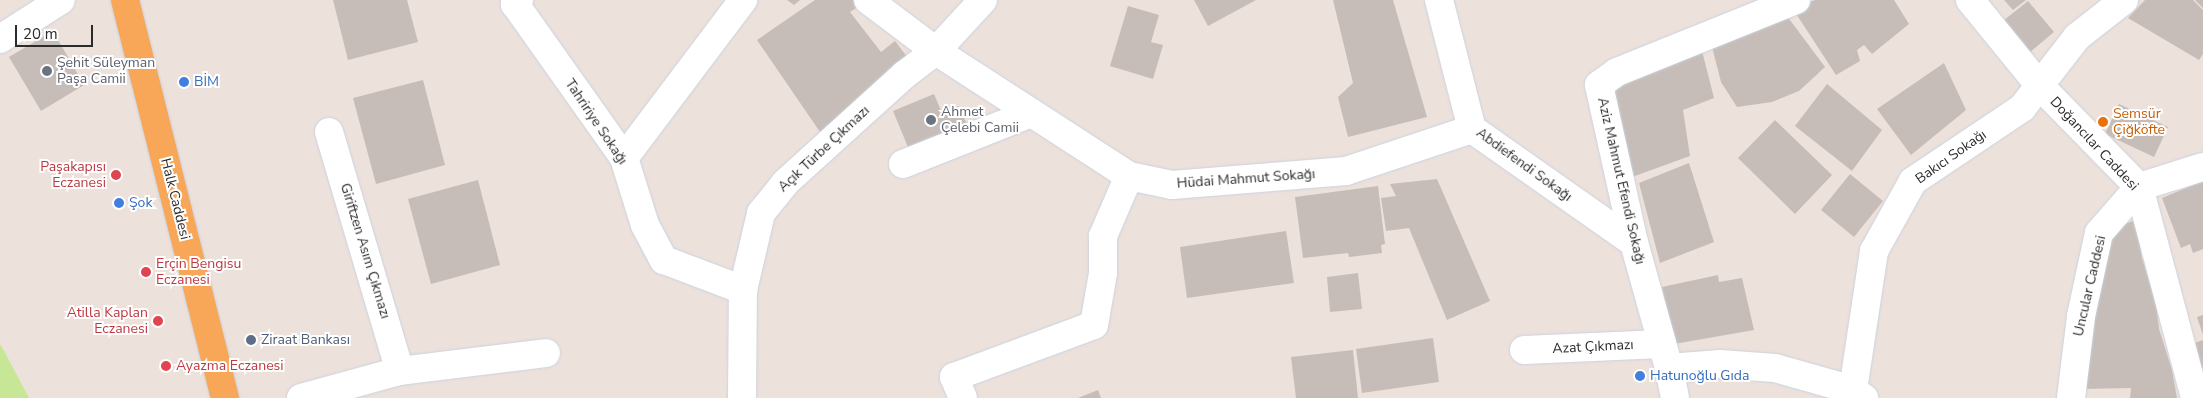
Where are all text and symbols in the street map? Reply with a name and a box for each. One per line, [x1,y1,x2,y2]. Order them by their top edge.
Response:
scale bar [18,15,95,47]
text: 20 m [23,24,58,44]
place label: Şehit Süleyman Paşa Camii [57,55,155,88]
marker: Şehit Süleyman Paşa Camii [41,65,53,77]
place label: BİM [194,74,219,90]
marker: BİM [178,76,190,88]
street label: Tahririye Sokağı [561,76,631,168]
street label: Doğancılar Caddesi [2046,94,2142,194]
street label: Aziz Mahmut Efendi Sokağı [1594,96,1648,266]
street label: Açık Türbe Çıkmazı [775,102,873,196]
place label: Ahmet Çelebi Camii [941,104,1019,136]
place label: Semsür Çiğköfte [2113,106,2165,138]
marker: Ahmet Çelebi Camii [925,114,937,126]
marker: Semsür Çiğköfte [2097,116,2109,128]
street label: Abdiefendi Sokağı [1473,125,1575,205]
street label: Bakıcı Sokağı [1912,126,1990,188]
street label: Halk Caddesi [157,157,193,241]
place label: Paşakapısı Eczanesi [40,159,106,192]
street label: Hüdai Mahmut Sokağı [1176,166,1316,192]
marker: Paşakapısı Eczanesi [110,169,122,181]
street label: Giriftzen Asım Çıkmazı [336,181,394,321]
place label: Şok [129,195,152,211]
marker: Şok [113,197,125,209]
street label: Uncular Caddesi [2070,234,2110,338]
place label: Erçin Bengisu Eczanesi [156,256,241,288]
marker: Erçin Bengisu Eczanesi [140,266,152,278]
place label: Atilla Kaplan Eczanesi [67,305,148,338]
marker: Atilla Kaplan Eczanesi [152,315,164,327]
place label: Ziraat Bankası [261,332,350,348]
marker: Ziraat Bankası [245,334,257,346]
street label: Azat Çıkmazı [1552,336,1634,358]
place label: Ayazma Eczanesi [176,358,284,374]
marker: Ayazma Eczanesi [160,360,172,372]
place label: Hatunoğlu Gıda [1650,368,1749,384]
marker: Hatunoğlu Gıda [1634,370,1646,382]

